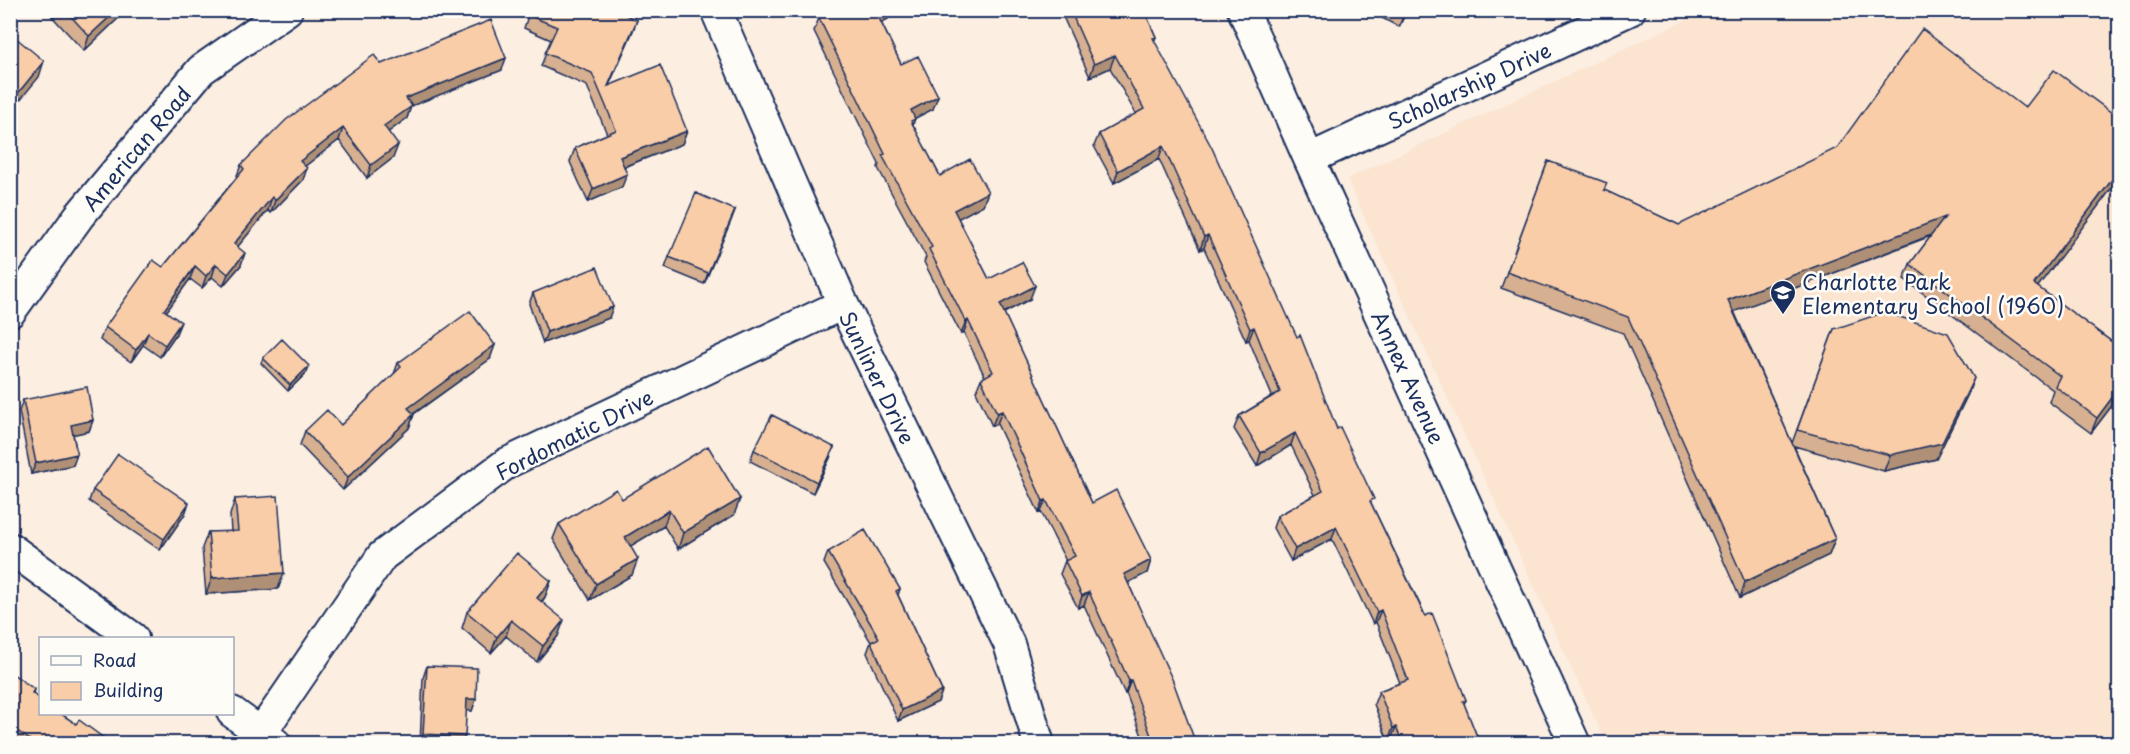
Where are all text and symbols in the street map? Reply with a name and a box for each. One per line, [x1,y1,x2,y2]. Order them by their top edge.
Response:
street label: Scholarship Drive [1382,33,1556,137]
street label: American Road [74,78,198,218]
place label: Charlotte Park Elementary School (1960) [1802,265,2064,321]
school or university icon: Charlotte Park Elementary School (1960) [1768,278,1798,316]
street label: Sunliner Drive [832,305,924,449]
street label: Annex Avenue [1364,305,1454,449]
street label: Fordomatic Drive [490,380,658,488]
legend [39,637,234,715]
text: Road [93,646,137,673]
text: Building [93,676,163,703]

